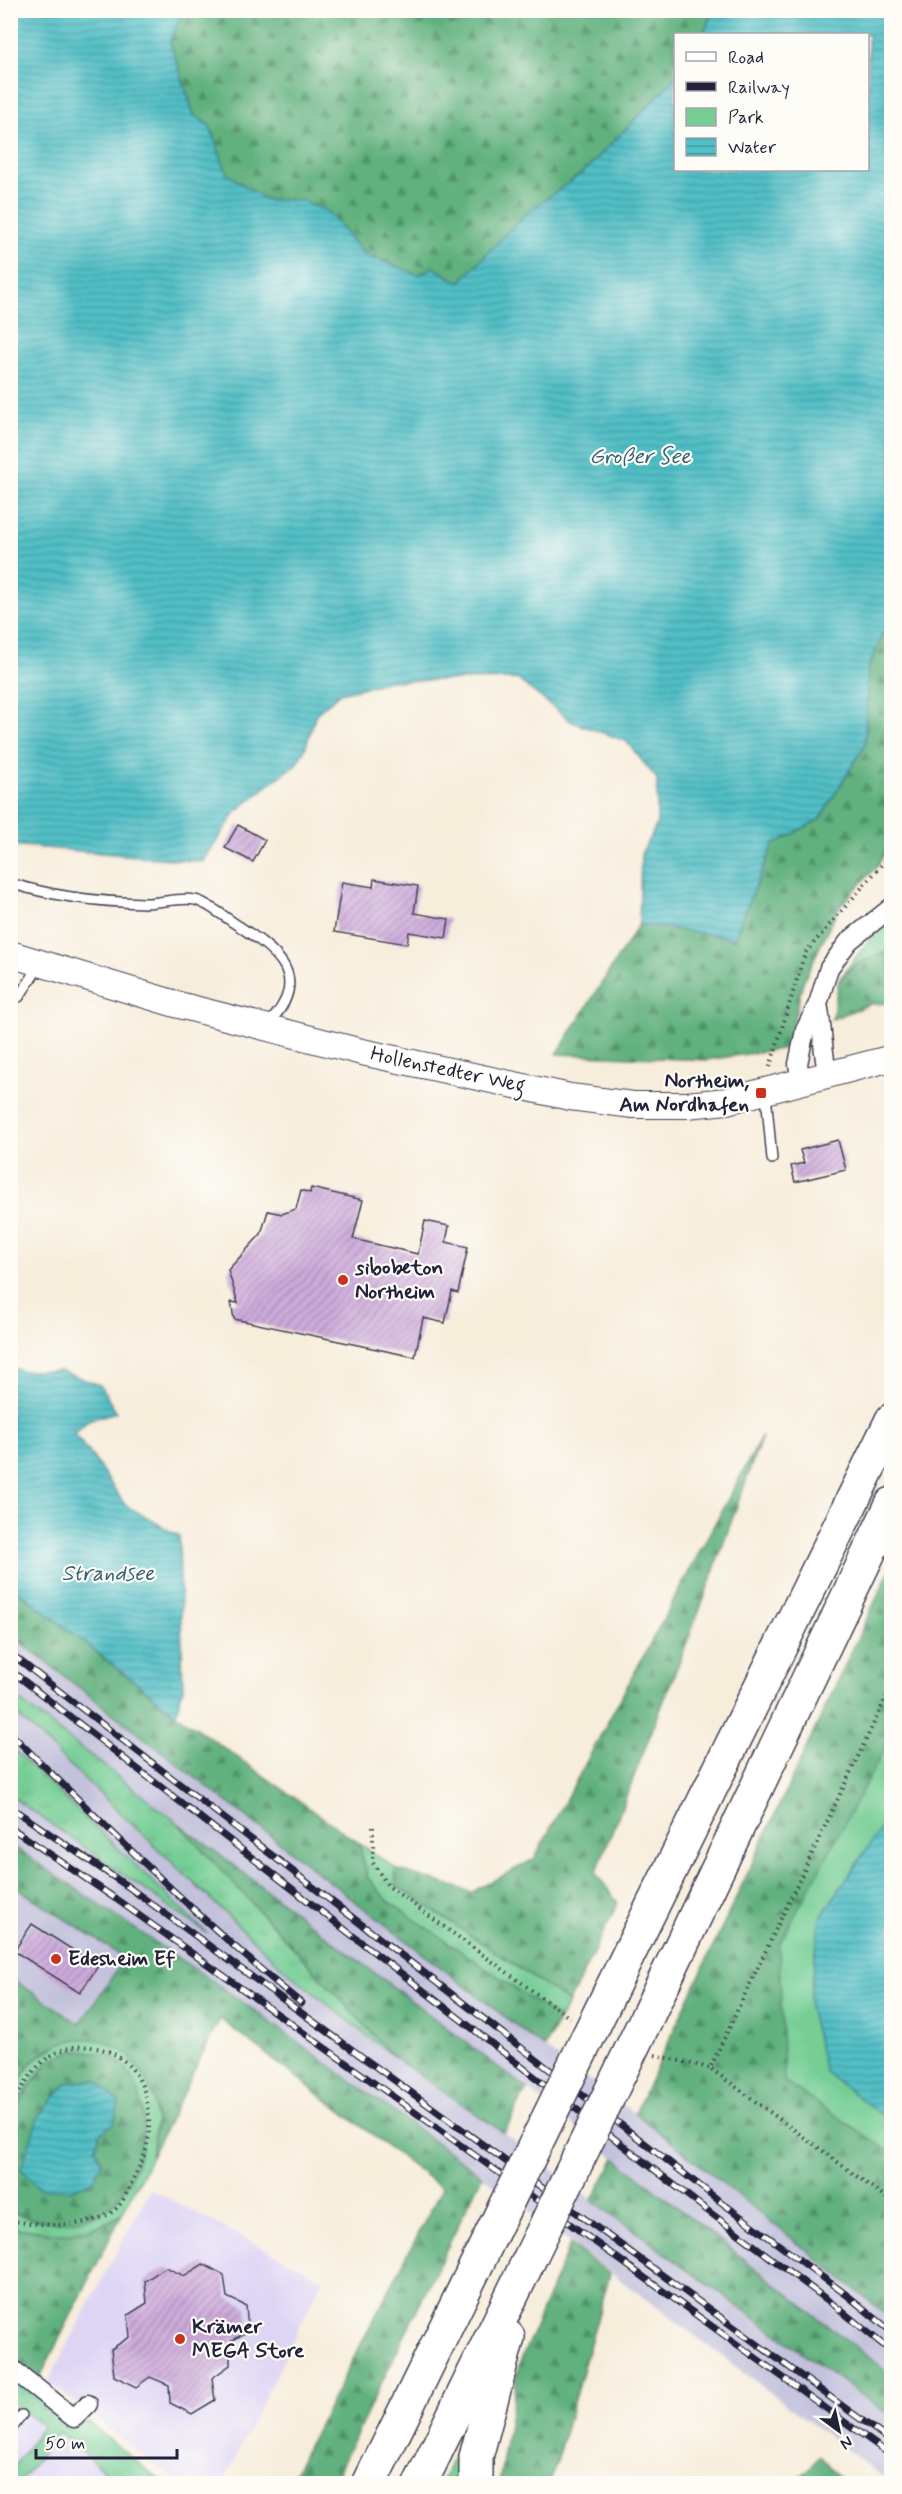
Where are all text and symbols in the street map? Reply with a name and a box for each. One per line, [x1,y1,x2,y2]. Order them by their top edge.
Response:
legend [674,33,869,171]
text: Road [728,46,764,70]
text: Railway [728,76,790,100]
text: Park [728,106,764,130]
text: Water [728,136,777,160]
water label: Großer See [589,443,691,471]
street label: Hollenstedter Weg [367,1040,528,1102]
place label: Northeim, Am Nordhafen [619,1067,749,1119]
marker: Northeim, Am Nordhafen [754,1086,768,1100]
place label: sibobeton Northeim [354,1254,443,1306]
marker: sibobeton Northeim [336,1273,350,1287]
water label: Strandsee [61,1560,155,1588]
place label: Edesheim Ef [68,1945,176,1973]
marker: Edesheim Ef [49,1952,63,1966]
place label: Krämer MEGA Store [192,2313,305,2365]
marker: Krämer MEGA Store [173,2332,187,2346]
north arrow [809,2401,869,2461]
scale bar [36,2422,177,2460]
text: N [836,2431,857,2454]
text: 50 m [45,2432,85,2456]

